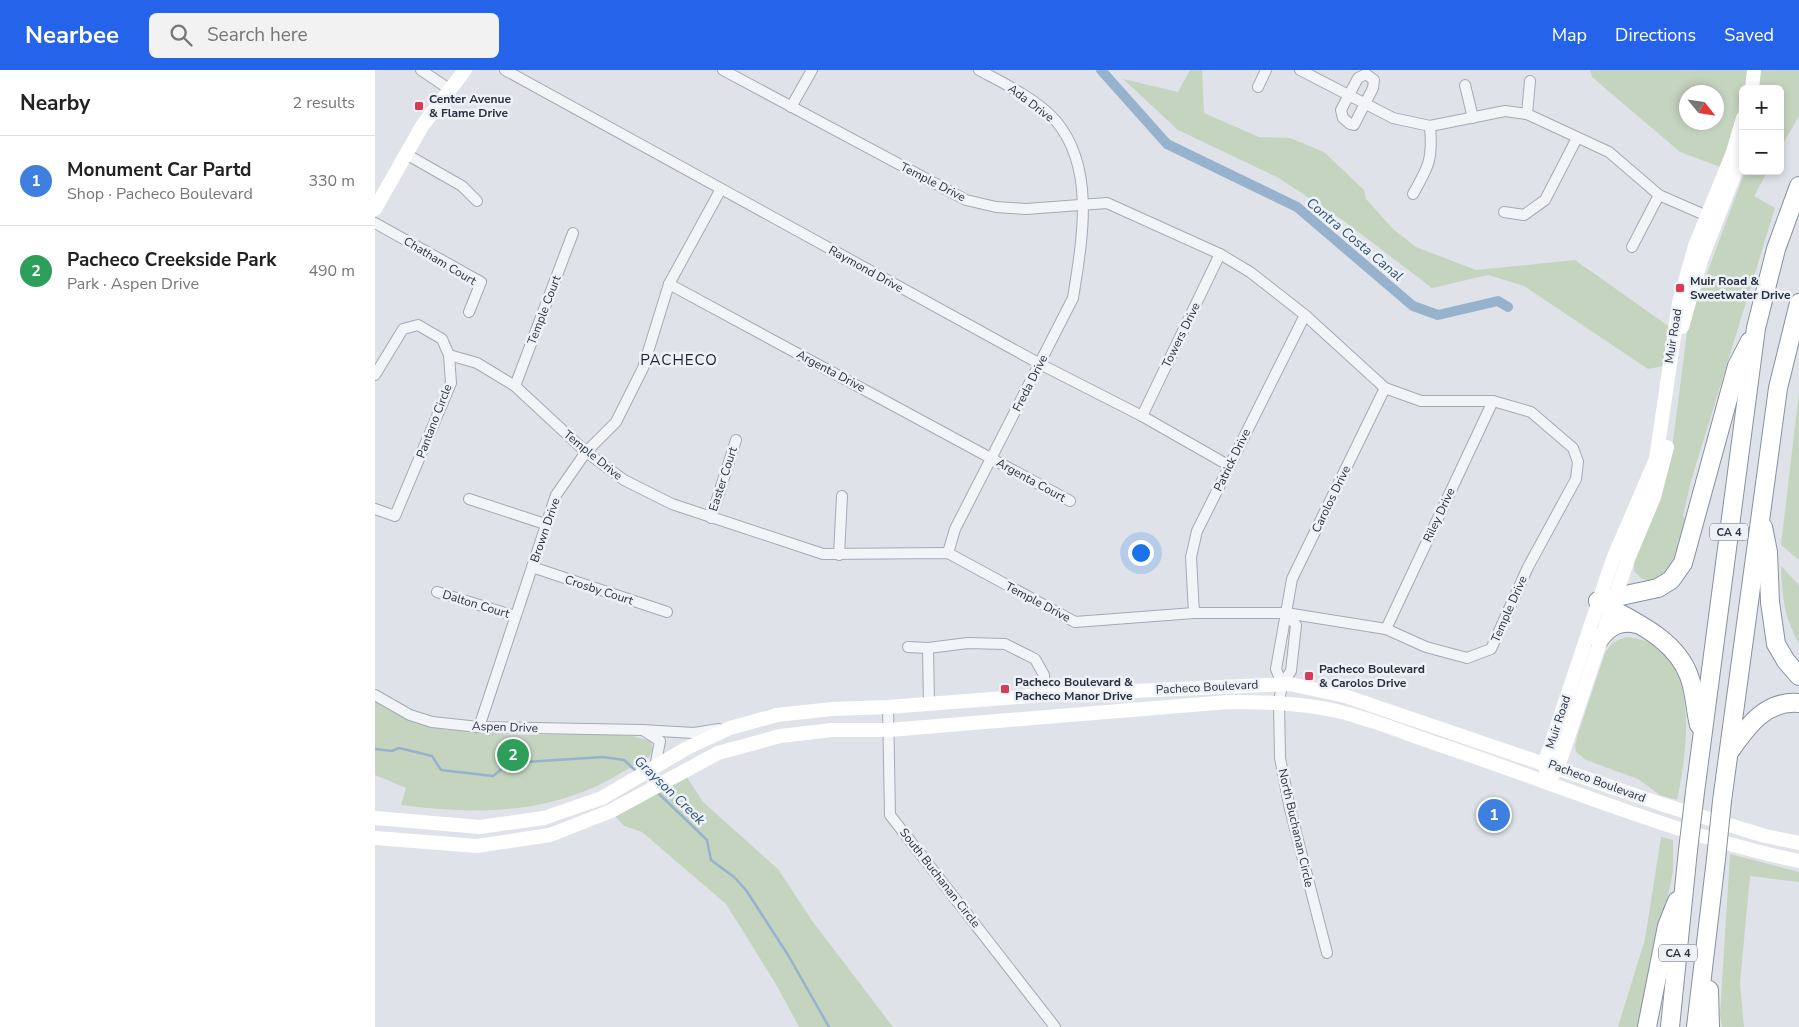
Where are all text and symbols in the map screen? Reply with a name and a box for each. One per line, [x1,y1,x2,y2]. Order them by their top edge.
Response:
search box [149,13,499,58]
text: Nearbee [25,19,119,51]
icon: search [167,21,195,49]
text: Search here [207,22,308,48]
text: Map [1552,23,1587,47]
text: Directions [1615,23,1696,47]
text: Saved [1724,23,1774,47]
street label: Ada Drive [1005,80,1057,126]
north arrow [1679,85,1724,130]
map controls [1739,85,1784,175]
button: + [1739,85,1784,130]
text: Nearby [20,89,90,117]
place label: Center Avenue & Flame Drive [429,91,512,121]
text: 2 results [293,92,355,114]
marker: Center Avenue & Flame Drive [413,100,425,112]
button: − [1739,130,1784,175]
text: Monument Car Partd [67,157,252,183]
street label: Temple Drive [898,159,968,205]
text: 1 [31,170,41,192]
text: 330 m [308,170,355,192]
text: Shop · Pacheco Boulevard [67,183,253,205]
water label: Contra Costa Canal [1302,193,1407,286]
street label: Chatham Court [401,233,480,289]
street label: Raymond Drive [826,242,906,296]
text: Pacheco Creekside Park [67,247,276,273]
text: 2 [31,260,41,282]
text: 490 m [308,260,355,282]
street label: Temple Court [523,272,565,347]
text: Park · Aspen Drive [67,273,199,295]
place label: Muir Road & Sweetwater Drive [1690,273,1791,303]
marker: Muir Road & Sweetwater Drive [1674,282,1686,294]
street label: Towers Drive [1158,300,1204,370]
street label: Muir Road [1661,308,1685,364]
street label: Argenta Drive [794,346,868,396]
district label: PACHECO [640,350,718,370]
street label: Freda Drive [1009,352,1051,414]
street label: Pantano Circle [413,382,455,460]
street label: Temple Drive [560,426,626,484]
street label: Patrick Drive [1210,426,1254,494]
street label: Easter Court [705,444,741,513]
street label: Argenta Court [994,454,1069,506]
street label: Carolos Drive [1308,463,1354,535]
street label: Riley Drive [1419,485,1459,545]
street label: Brown Drive [526,496,564,564]
road number: CA 4 [1710,524,1748,541]
your location [1128,540,1154,566]
street label: Crosby Court [563,571,636,609]
street label: Temple Drive [1487,573,1531,645]
street label: Temple Drive [1003,578,1073,626]
street label: Dalton Court [441,586,512,622]
place label: Pacheco Boulevard & Carolos Drive [1319,661,1425,691]
marker: Pacheco Boulevard & Carolos Drive [1303,670,1315,682]
place label: Pacheco Boulevard & Pacheco Manor Drive [1015,674,1133,704]
street label: Pacheco Boulevard [1155,676,1259,698]
marker: Pacheco Boulevard & Pacheco Manor Drive [999,683,1011,695]
street label: Muir Road [1542,693,1574,751]
street label: Aspen Drive [472,718,538,736]
pin: 2 [497,736,529,774]
water label: Grayson Creek [630,752,710,830]
street label: Pacheco Boulevard [1546,756,1648,806]
street label: North Buchanan Circle [1275,767,1317,889]
pin: 1 [1478,796,1510,834]
street label: South Buchanan Circle [896,825,984,931]
road number: CA 4 [1659,944,1697,961]

